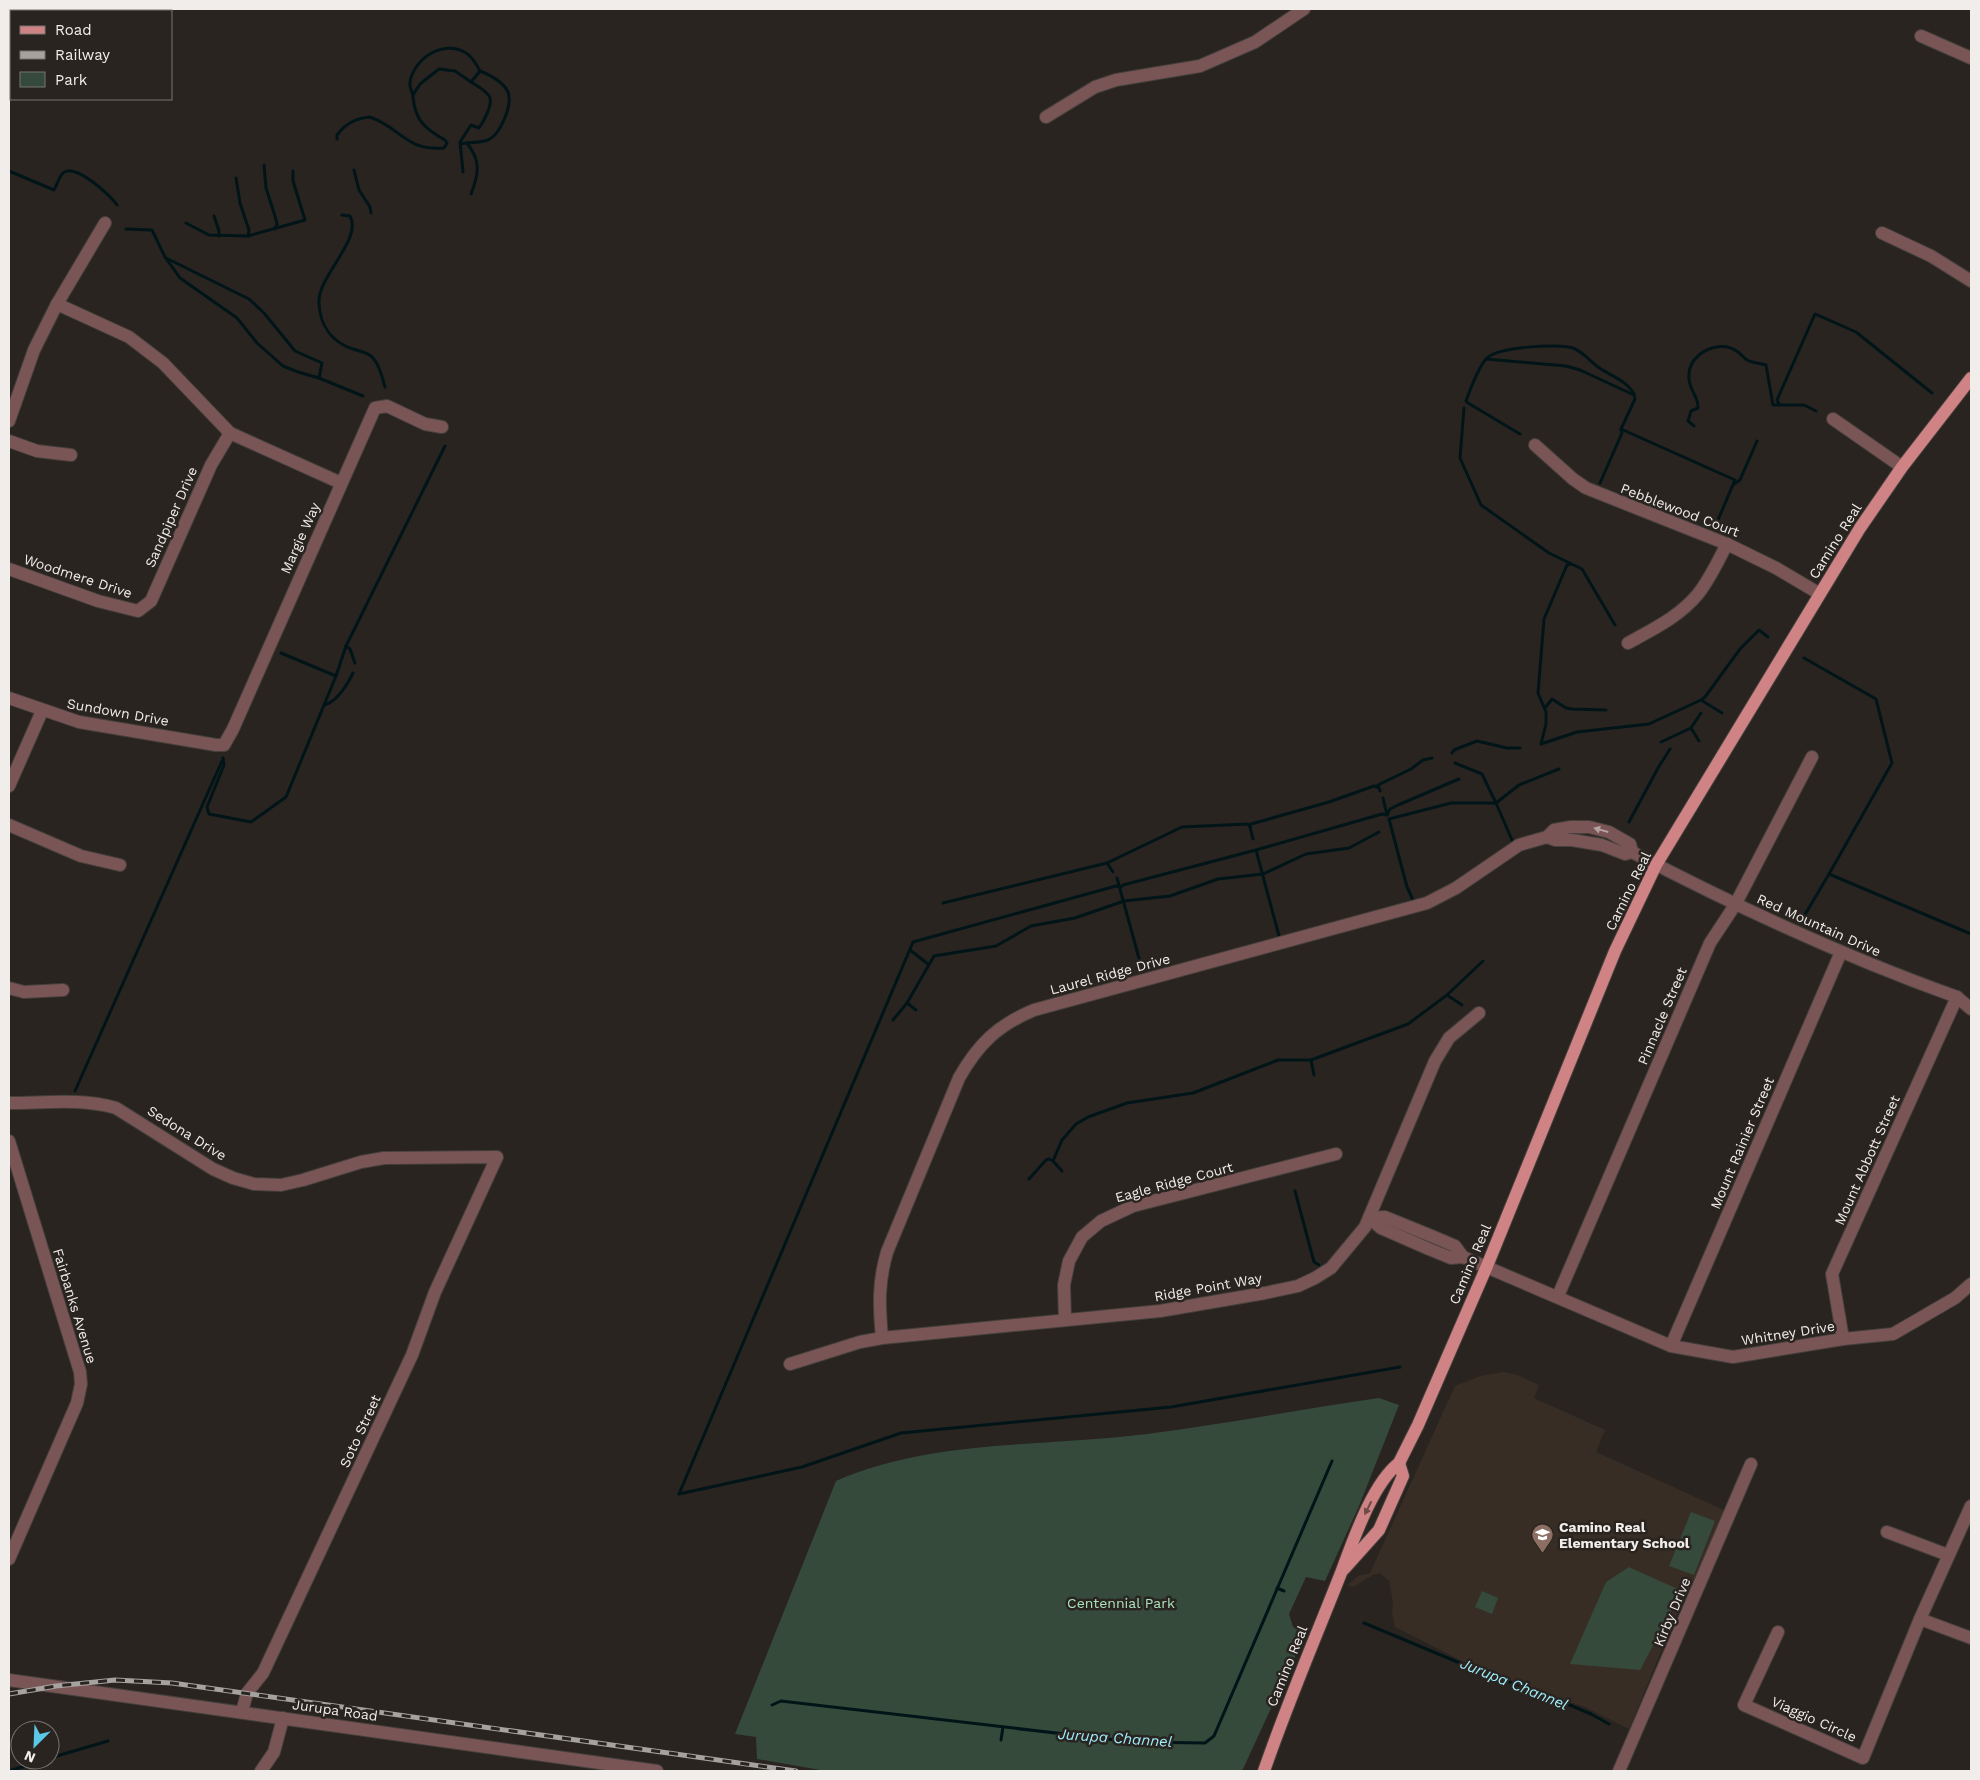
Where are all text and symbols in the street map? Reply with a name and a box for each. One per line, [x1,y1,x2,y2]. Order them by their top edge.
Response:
legend [10,10,172,100]
text: Road [55,21,92,39]
text: Railway [55,46,110,64]
text: Park [55,71,88,89]
street label: Sandpiper Drive [142,464,200,570]
street label: Pebblewood Court [1618,480,1742,540]
street label: Margie Way [277,499,323,576]
street label: Camino Real [1805,500,1865,582]
street label: Woodmere Drive [22,551,134,601]
street label: Sundown Drive [66,695,170,729]
one-way arrow [1593,826,1608,834]
street label: Camino Real [1602,848,1654,933]
street label: Red Mountain Drive [1755,890,1883,960]
street label: Laurel Ridge Drive [1048,950,1172,998]
street label: Pinnacle Street [1634,965,1690,1067]
street label: Mount Rainier Street [1707,1074,1777,1211]
street label: Mount Abbott Street [1831,1093,1903,1227]
street label: Sedona Drive [145,1102,229,1164]
street label: Eagle Ridge Court [1113,1159,1235,1205]
street label: Camino Real [1446,1221,1494,1307]
street label: Fairbanks Avenue [50,1247,100,1365]
street label: Ridge Point Way [1153,1270,1264,1304]
street label: Whitney Drive [1740,1318,1836,1348]
street label: Soto Street [336,1392,384,1470]
one-way arrow [1364,1501,1372,1515]
place label: Camino Real Elementary School [1559,1519,1690,1551]
school or university icon: Camino Real Elementary School [1531,1523,1555,1554]
street label: Kirby Drive [1650,1575,1694,1649]
park label: Centennial Park [1067,1595,1175,1611]
street label: Camino Real [1264,1623,1311,1709]
water label: Jurupa Channel [1457,1654,1571,1714]
street label: Viaggio Circle [1769,1693,1859,1745]
street label: Jurupa Road [291,1696,379,1724]
north arrow [10,1720,60,1770]
water label: Jurupa Channel [1057,1725,1173,1751]
text: N [22,1747,38,1766]

